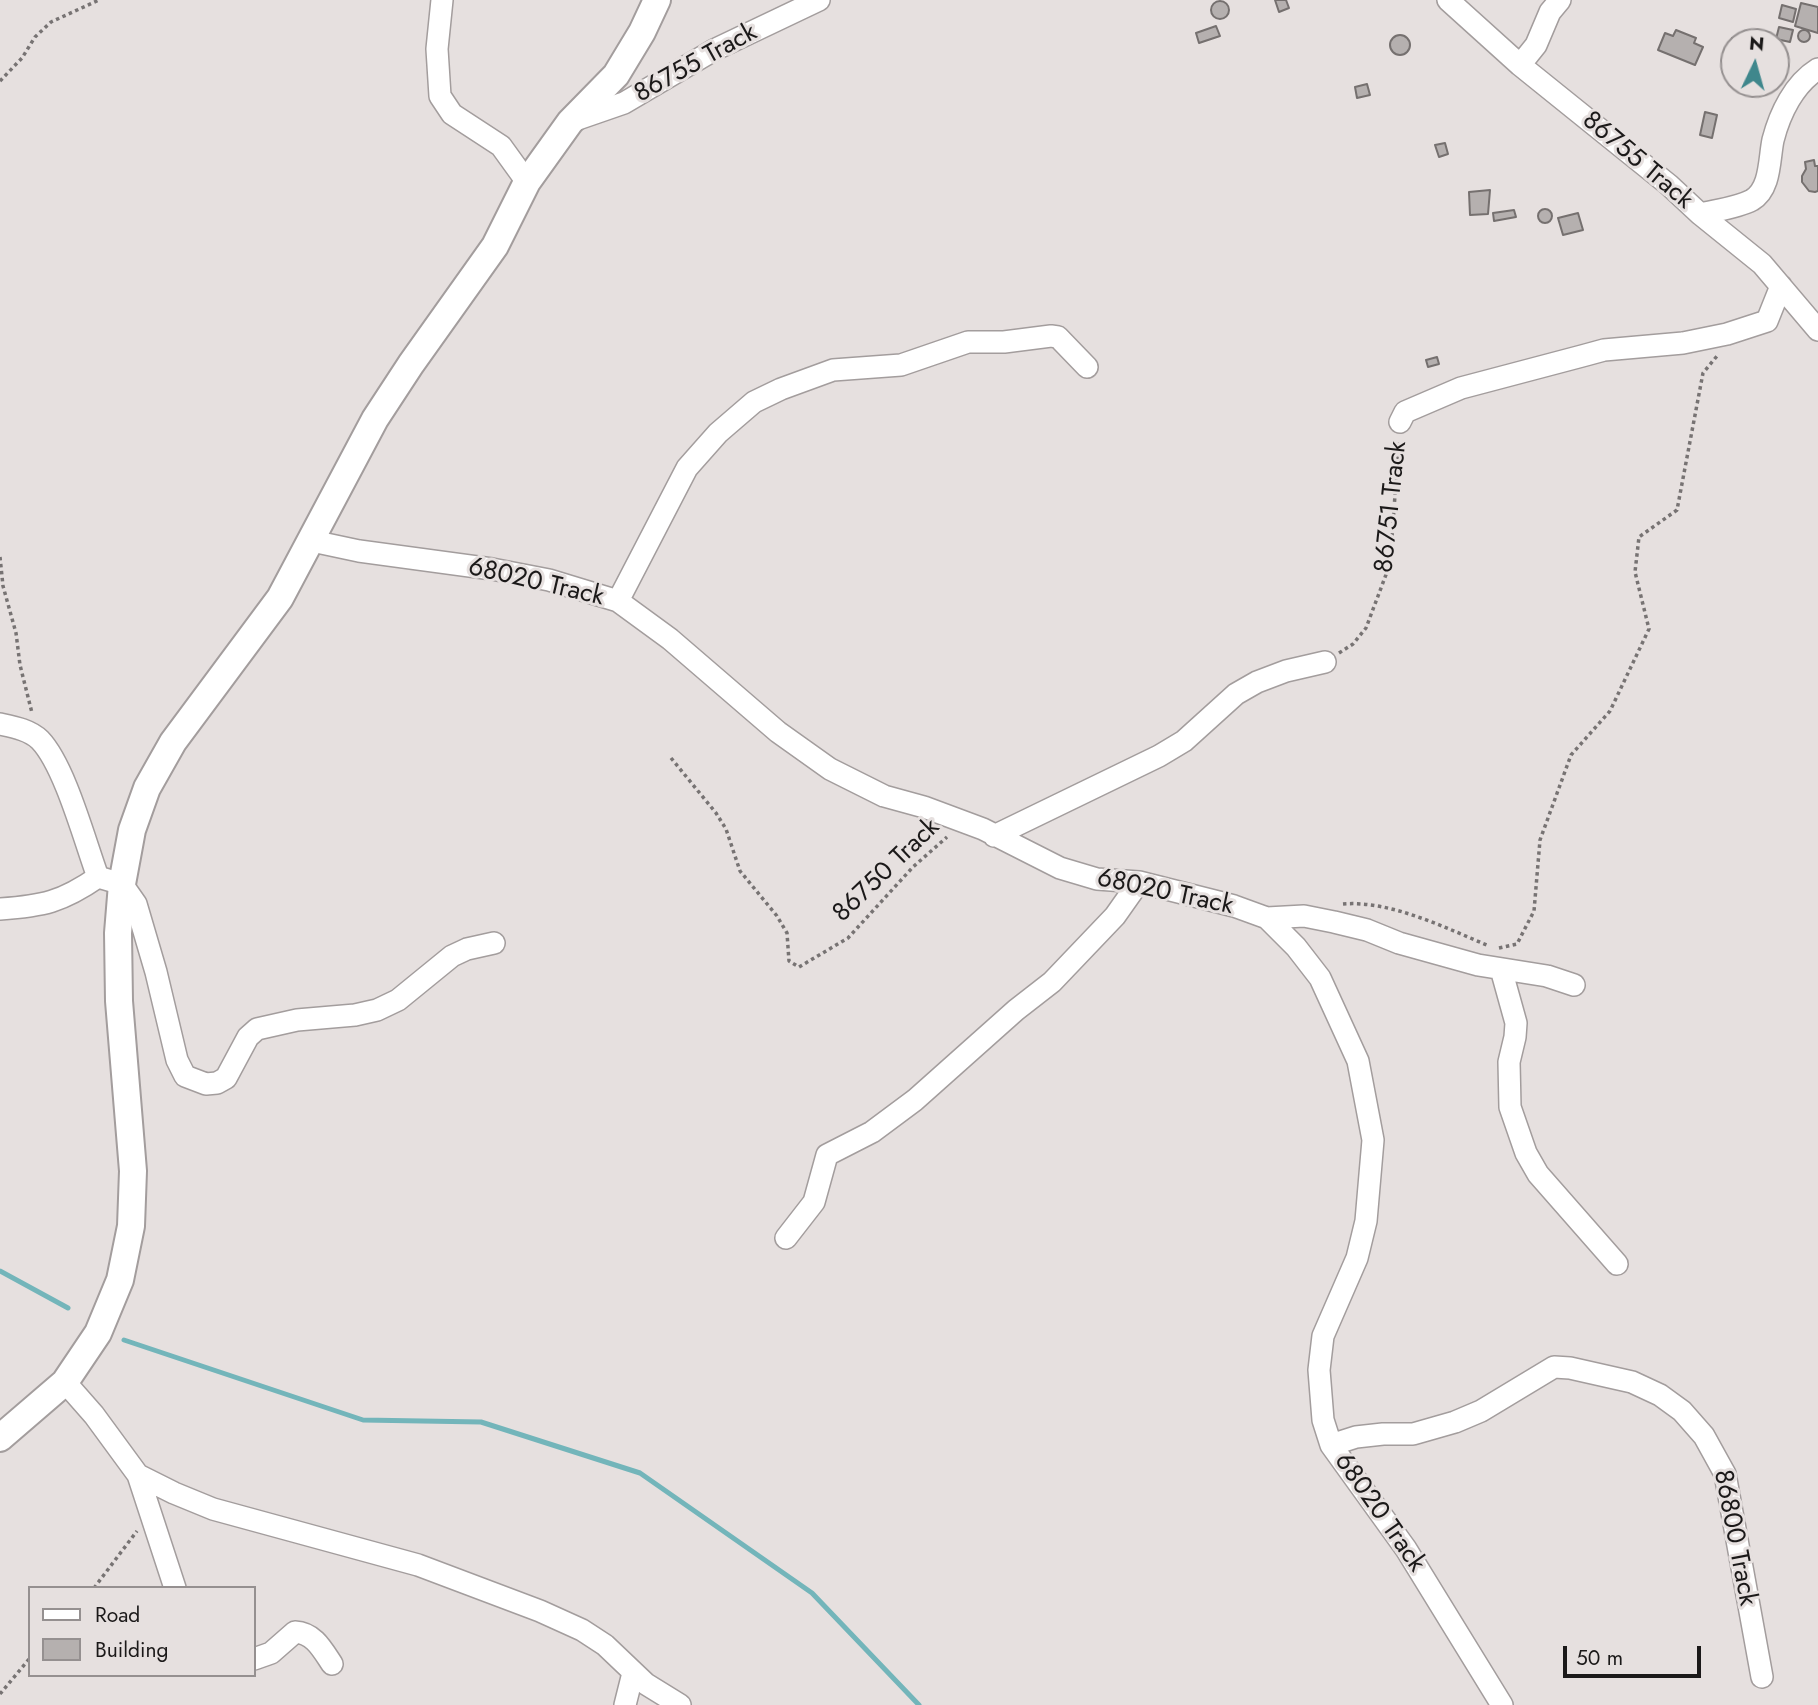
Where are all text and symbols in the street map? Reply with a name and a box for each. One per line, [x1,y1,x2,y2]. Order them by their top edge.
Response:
street label: 86755 Track [629,18,763,110]
north arrow [1720,28,1790,98]
text: N [1748,29,1765,58]
street label: 86755 Track [1575,106,1699,216]
street label: 86751 Track [1370,440,1414,574]
street label: 68020 Track [465,552,607,614]
street label: 86750 Track [827,812,947,930]
street label: 68020 Track [1094,863,1236,923]
street label: 68020 Track [1327,1447,1431,1579]
street label: 86800 Track [1706,1467,1762,1609]
legend [28,1586,256,1677]
text: Road [95,1600,140,1630]
scale bar [1566,1632,1704,1676]
text: Building [95,1635,168,1665]
text: 50 m [1576,1643,1623,1673]

